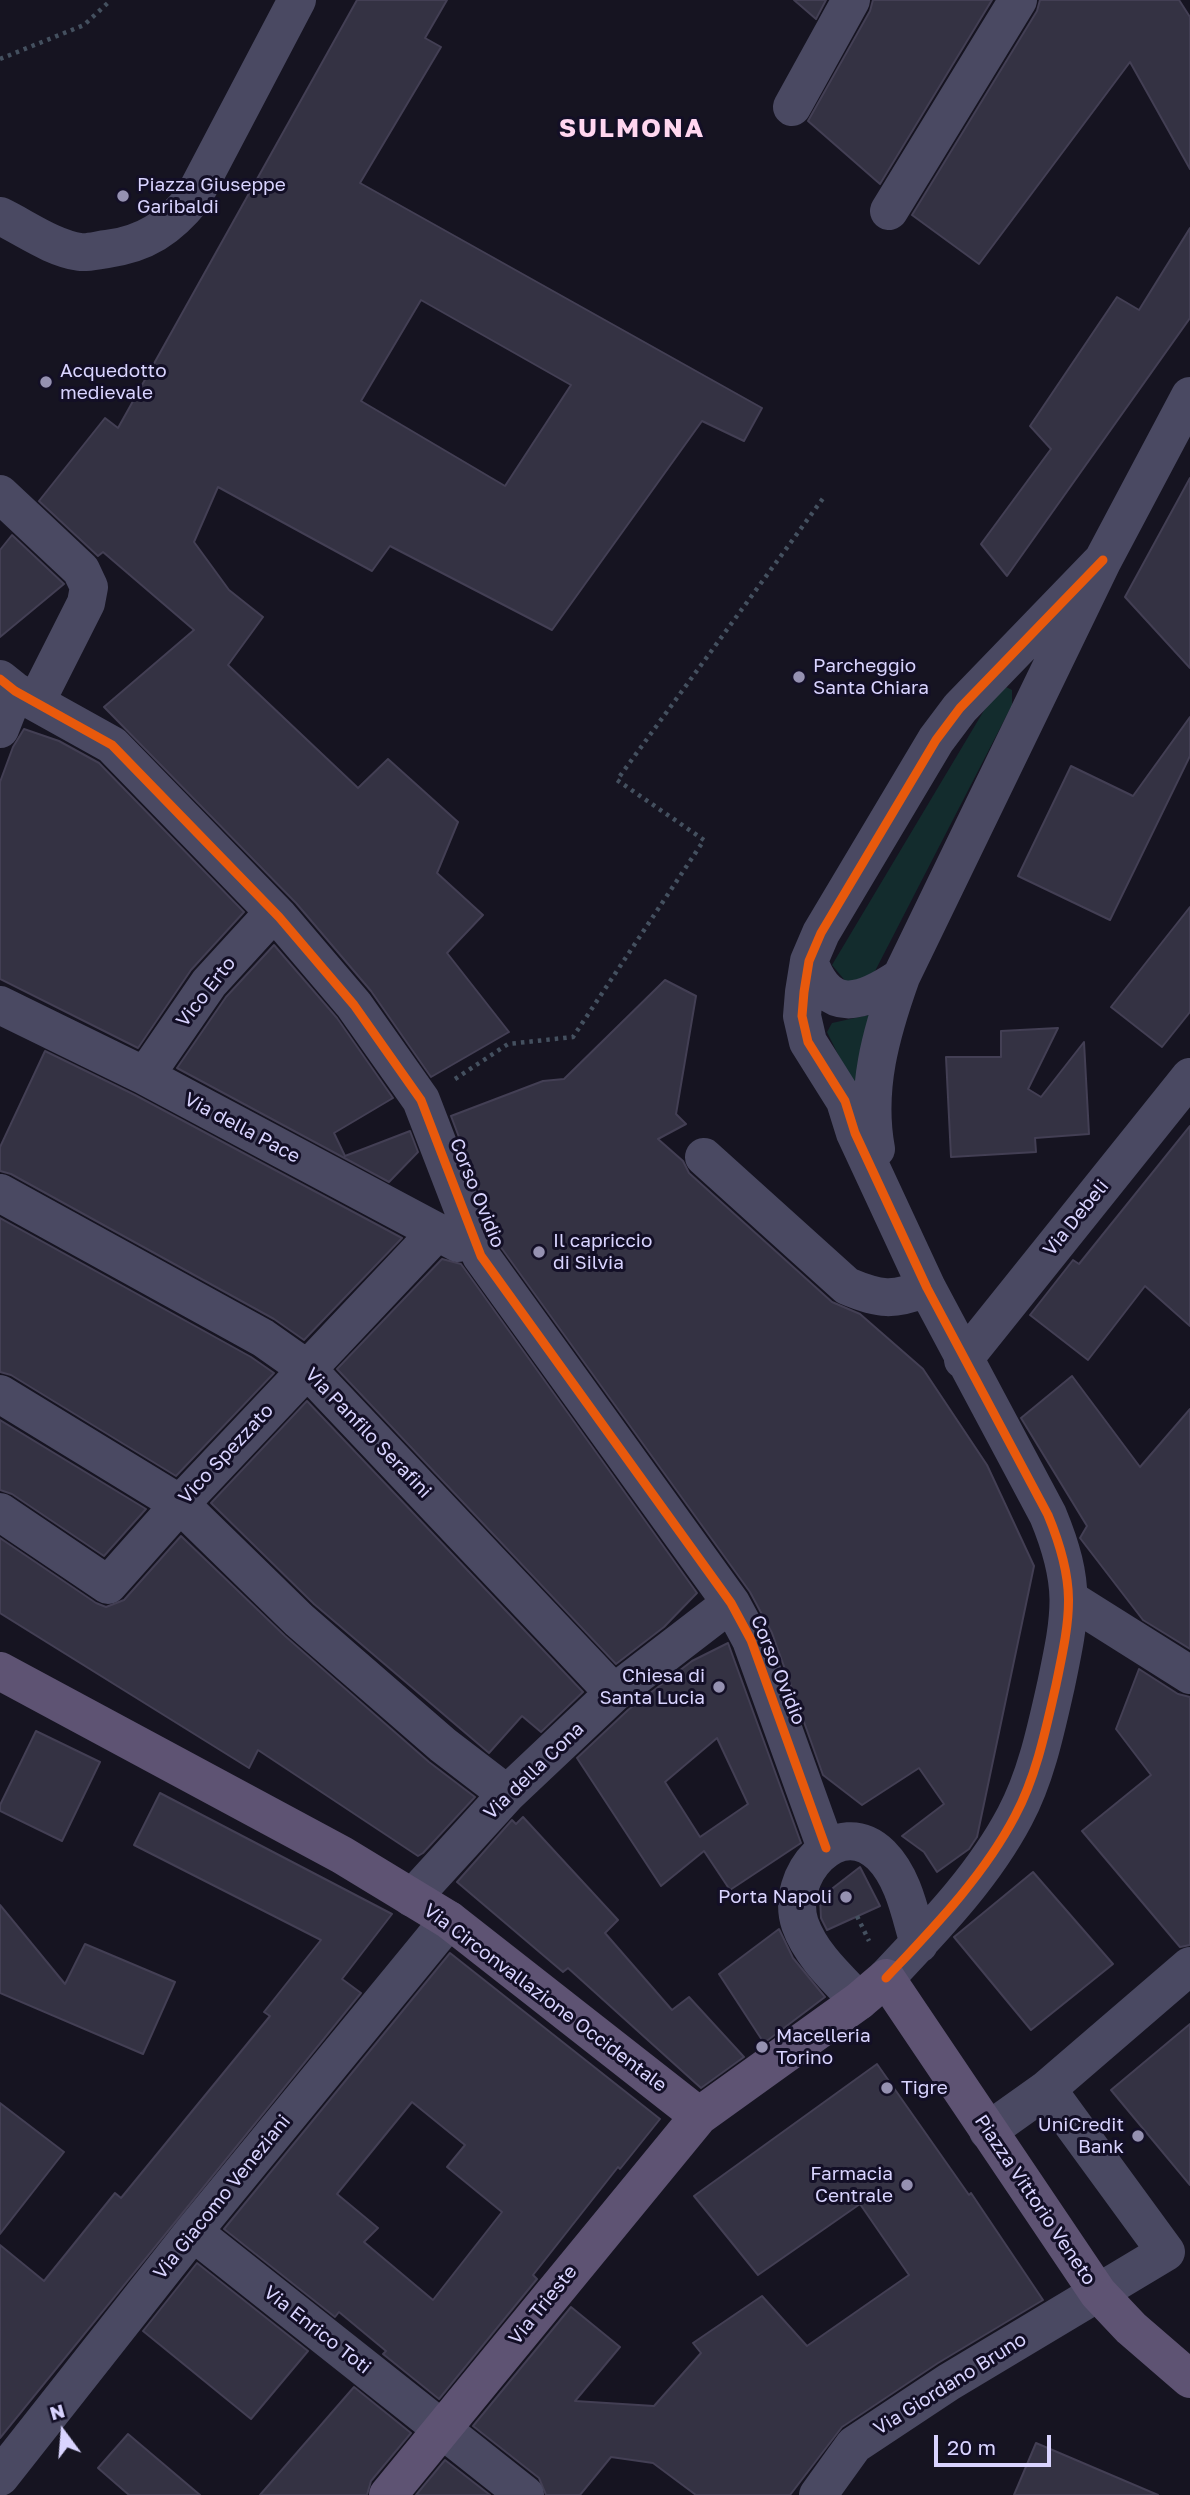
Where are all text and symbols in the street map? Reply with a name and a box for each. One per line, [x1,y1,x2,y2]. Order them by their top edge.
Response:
district label: SULMONA [560,113,704,145]
place label: Piazza Giuseppe Garibaldi [137,174,286,218]
marker: Piazza Giuseppe Garibaldi [115,188,131,204]
place label: Acquedotto medievale [60,360,167,404]
marker: Acquedotto medievale [38,374,54,390]
place label: Parcheggio Santa Chiara [813,655,929,699]
marker: Parcheggio Santa Chiara [791,669,807,685]
street label: Vico Erto [172,952,240,1032]
street label: Via della Pace [180,1088,304,1168]
street label: Corso Ovidio [445,1135,509,1251]
street label: Via Debeli [1038,1175,1114,1261]
place label: Il capriccio di Silvia [553,1230,652,1274]
marker: Il capriccio di Silvia [531,1244,547,1260]
street label: Via Panfilo Serafini [300,1363,436,1503]
street label: Vico Spezzato [174,1399,278,1509]
street label: Corso Ovidio [746,1612,810,1728]
place label: Chiesa di Santa Lucia [599,1665,705,1709]
marker: Chiesa di Santa Lucia [711,1679,727,1695]
street label: Via della Cona [479,1718,589,1824]
place label: Porta Napoli [718,1886,832,1908]
marker: Porta Napoli [838,1889,854,1905]
street label: Via Circonvallazione Occidentale [419,1899,671,2097]
place label: Macelleria Torino [776,2025,871,2069]
marker: Macelleria Torino [754,2039,770,2055]
place label: Tigre [901,2077,948,2099]
marker: Tigre [879,2080,895,2096]
street label: Via Giacomo Veneziani [149,2110,295,2284]
street label: Piazza Vittorio Veneto [969,2111,1101,2289]
place label: UniCredit Bank [1038,2114,1124,2158]
marker: UniCredit Bank [1130,2128,1146,2144]
place label: Farmacia Centrale [810,2163,893,2207]
marker: Farmacia Centrale [899,2177,915,2193]
street label: Via Trieste [504,2261,582,2349]
street label: Via Enrico Toti [259,2281,375,2379]
street label: Via Giordano Bruno [870,2328,1030,2440]
north arrow [28,2397,98,2467]
text: N [47,2398,67,2424]
scale bar [938,2422,1055,2466]
text: 20 m [947,2434,996,2460]

